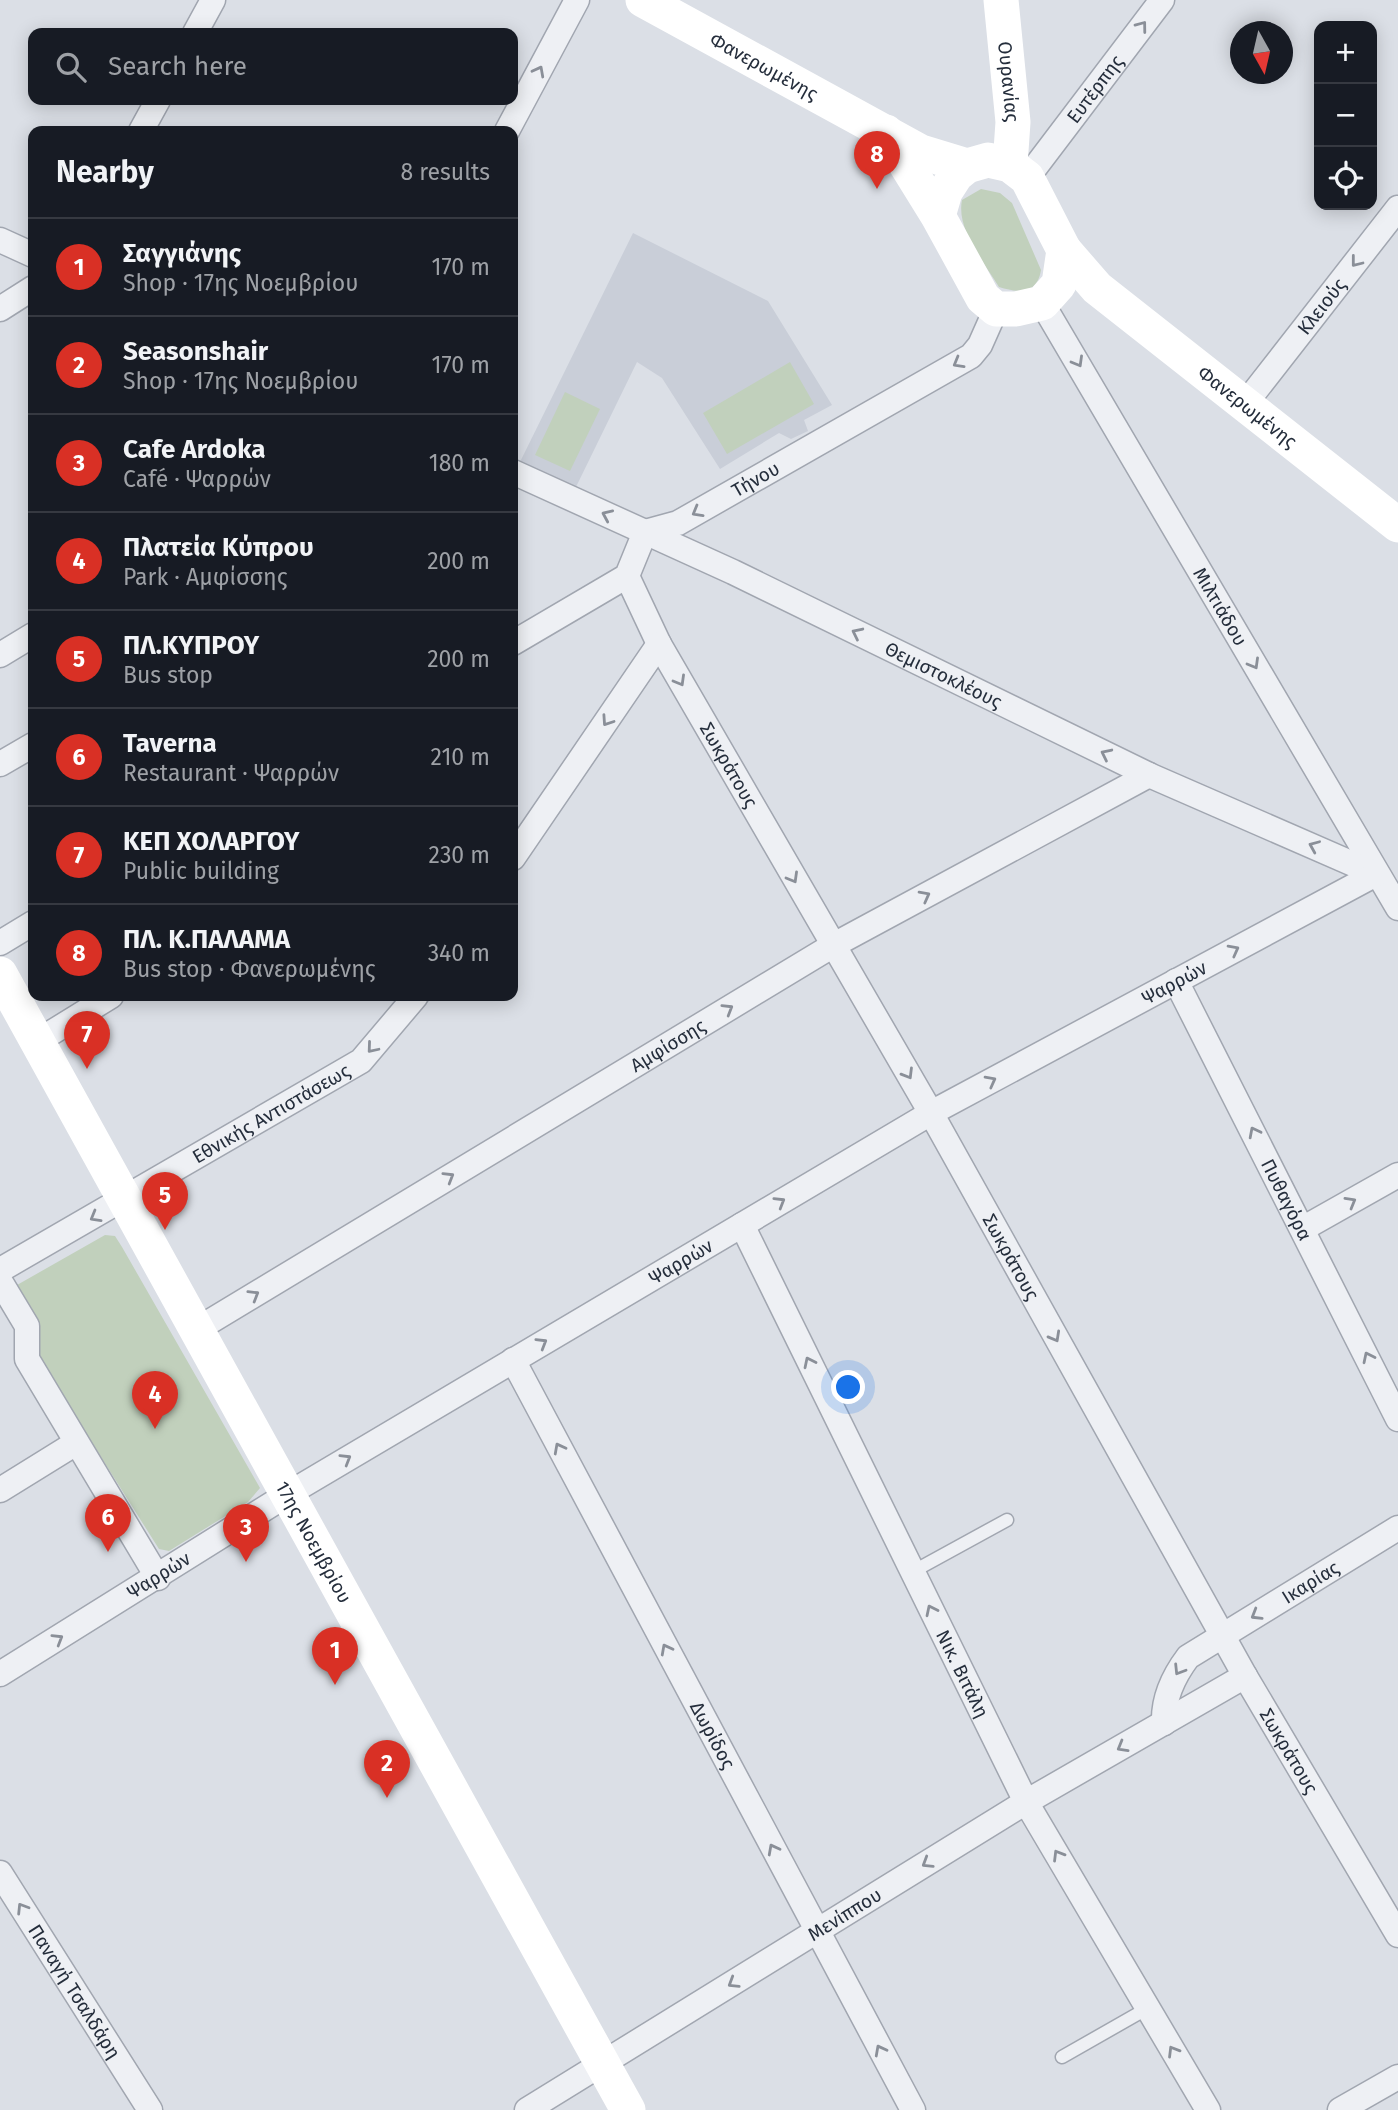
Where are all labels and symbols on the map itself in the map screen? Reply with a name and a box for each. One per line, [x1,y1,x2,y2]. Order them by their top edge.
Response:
north arrow [1230,21,1293,84]
one-way arrow [1134,22,1147,34]
street label: Φανερωμένης [706,28,822,106]
street label: Ουρανίας [993,40,1024,123]
street label: Ευτέρπης [1062,50,1128,128]
one-way arrow [531,66,544,78]
pin: 8 [854,131,900,189]
one-way arrow [1352,255,1365,267]
street label: Κλειούς [1292,274,1351,339]
one-way arrow [1069,354,1082,367]
one-way arrow [953,355,966,368]
street label: Φανερωμένης [1193,361,1302,453]
street label: Τήνου [728,457,784,502]
one-way arrow [691,504,704,517]
one-way arrow [602,509,614,523]
street label: Μιλτιάδου [1188,563,1252,650]
one-way arrow [852,627,864,641]
street label: Θεμιστοκλέους [881,637,1006,714]
one-way arrow [1246,657,1259,670]
one-way arrow [672,673,685,686]
one-way arrow [602,713,615,726]
street label: Σωκράτους [695,718,763,812]
one-way arrow [1101,748,1113,762]
one-way arrow [1309,840,1321,854]
one-way arrow [785,871,798,883]
one-way arrow [918,891,930,904]
one-way arrow [1227,945,1239,958]
street label: Ψαρρών [1138,956,1211,1010]
one-way arrow [720,1004,733,1017]
pin: 7 [64,1011,110,1069]
street label: Αμφίσσης [626,1014,710,1077]
one-way arrow [368,1039,380,1052]
street label: Εθνικής Αντιστάσεως [188,1059,354,1168]
one-way arrow [899,1067,912,1080]
one-way arrow [983,1076,996,1089]
one-way arrow [1249,1127,1263,1139]
street label: Πυθαγόρα [1256,1155,1317,1244]
pin: 5 [142,1172,188,1230]
one-way arrow [441,1172,454,1185]
one-way arrow [1343,1197,1356,1210]
one-way arrow [773,1198,786,1211]
one-way arrow [89,1209,102,1222]
street label: Σωκράτους [978,1210,1044,1304]
street label: Ψαρρών [645,1234,717,1290]
one-way arrow [246,1290,259,1303]
one-way arrow [1047,1329,1060,1342]
one-way arrow [535,1338,547,1351]
one-way arrow [1362,1352,1376,1364]
one-way arrow [803,1357,817,1369]
your location [831,1370,865,1404]
pin: 4 [132,1371,178,1429]
one-way arrow [554,1442,568,1455]
one-way arrow [339,1454,352,1467]
street label: 17ης Νοεμβρίου [271,1477,356,1607]
pin: 6 [85,1494,131,1552]
pin: 3 [223,1504,269,1562]
street label: Ψαρρών [123,1547,195,1604]
street label: Ικαρίας [1277,1556,1343,1609]
one-way arrow [926,1605,940,1617]
one-way arrow [1251,1607,1264,1620]
street label: Νικ. Βιτάλη [931,1626,994,1721]
pin: 1 [312,1627,358,1685]
one-way arrow [51,1634,64,1647]
one-way arrow [661,1643,674,1656]
one-way arrow [1175,1663,1188,1676]
street label: Δωρίδος [685,1697,740,1773]
street label: Σωκράτους [1255,1704,1323,1798]
one-way arrow [1117,1739,1130,1752]
pin: 2 [364,1740,410,1798]
one-way arrow [768,1844,781,1857]
one-way arrow [1053,1850,1066,1863]
one-way arrow [921,1855,934,1868]
street label: Μενίππου [804,1883,886,1946]
one-way arrow [17,1902,30,1915]
street label: Παναγή Τσαλδάρη [23,1920,126,2063]
one-way arrow [728,1975,741,1988]
one-way arrow [875,2045,889,2057]
one-way arrow [1169,2046,1182,2059]

